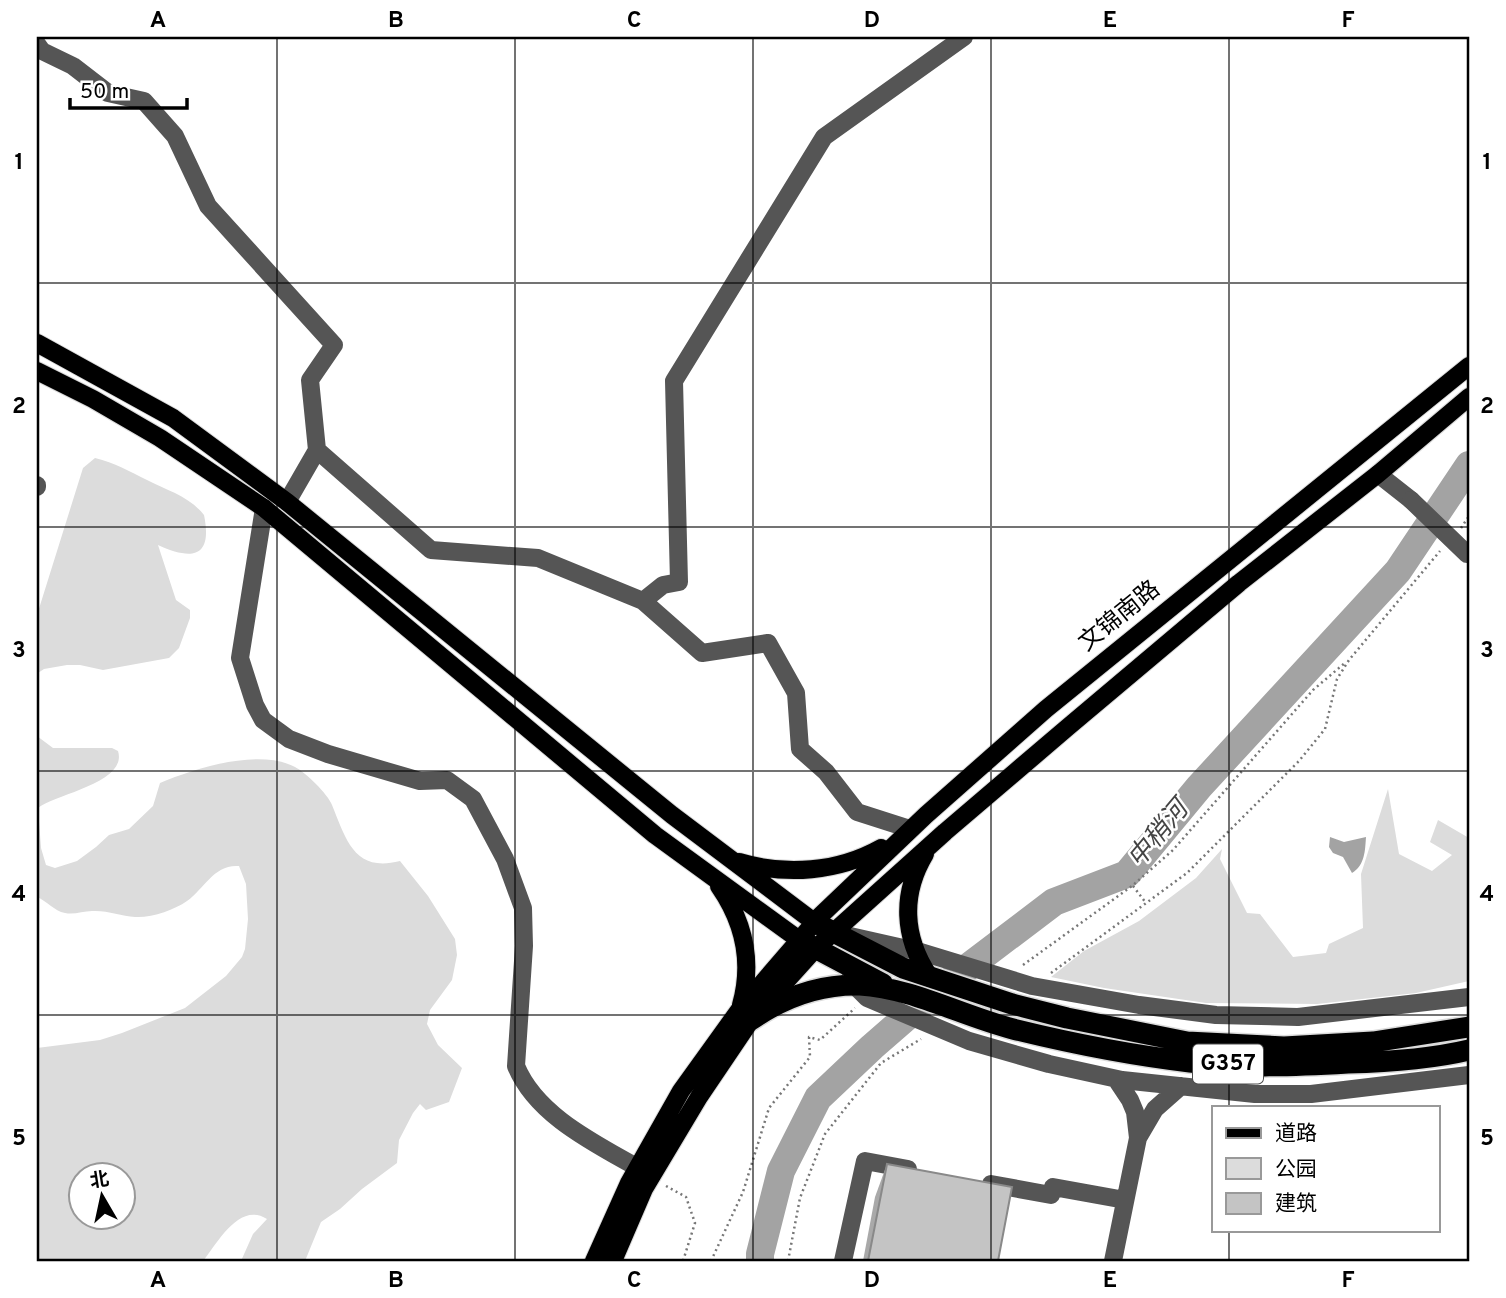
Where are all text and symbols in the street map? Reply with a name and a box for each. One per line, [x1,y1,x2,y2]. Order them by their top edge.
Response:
text: A [150,7,166,36]
text: B [388,7,404,36]
text: C [627,7,641,36]
text: D [864,7,880,36]
text: E [1103,7,1117,36]
text: F [1341,7,1355,36]
scale bar [70,66,187,110]
text: 50 m [80,79,129,106]
text: 1 [14,149,24,178]
text: 1 [1482,149,1492,178]
text: 2 [12,393,26,422]
text: 2 [1480,393,1494,422]
street label: 文锦南路 [1073,575,1167,659]
text: 3 [12,637,26,666]
text: 3 [1480,637,1494,666]
water label: 中稍河 [1121,791,1200,875]
text: 4 [12,881,26,910]
text: 4 [1480,881,1494,910]
road number: G357 [1193,1044,1263,1084]
legend [1212,1106,1440,1232]
text: 道路 [1275,1121,1317,1148]
text: 5 [12,1125,26,1154]
text: 5 [1480,1125,1494,1154]
text: 公园 [1275,1157,1317,1184]
north arrow [66,1162,136,1232]
text: 北 [88,1168,111,1195]
text: 建筑 [1275,1191,1317,1218]
text: A [150,1267,166,1296]
text: B [388,1267,404,1296]
text: C [627,1267,641,1296]
text: D [864,1267,880,1296]
text: E [1103,1267,1117,1296]
text: F [1341,1267,1355,1296]

